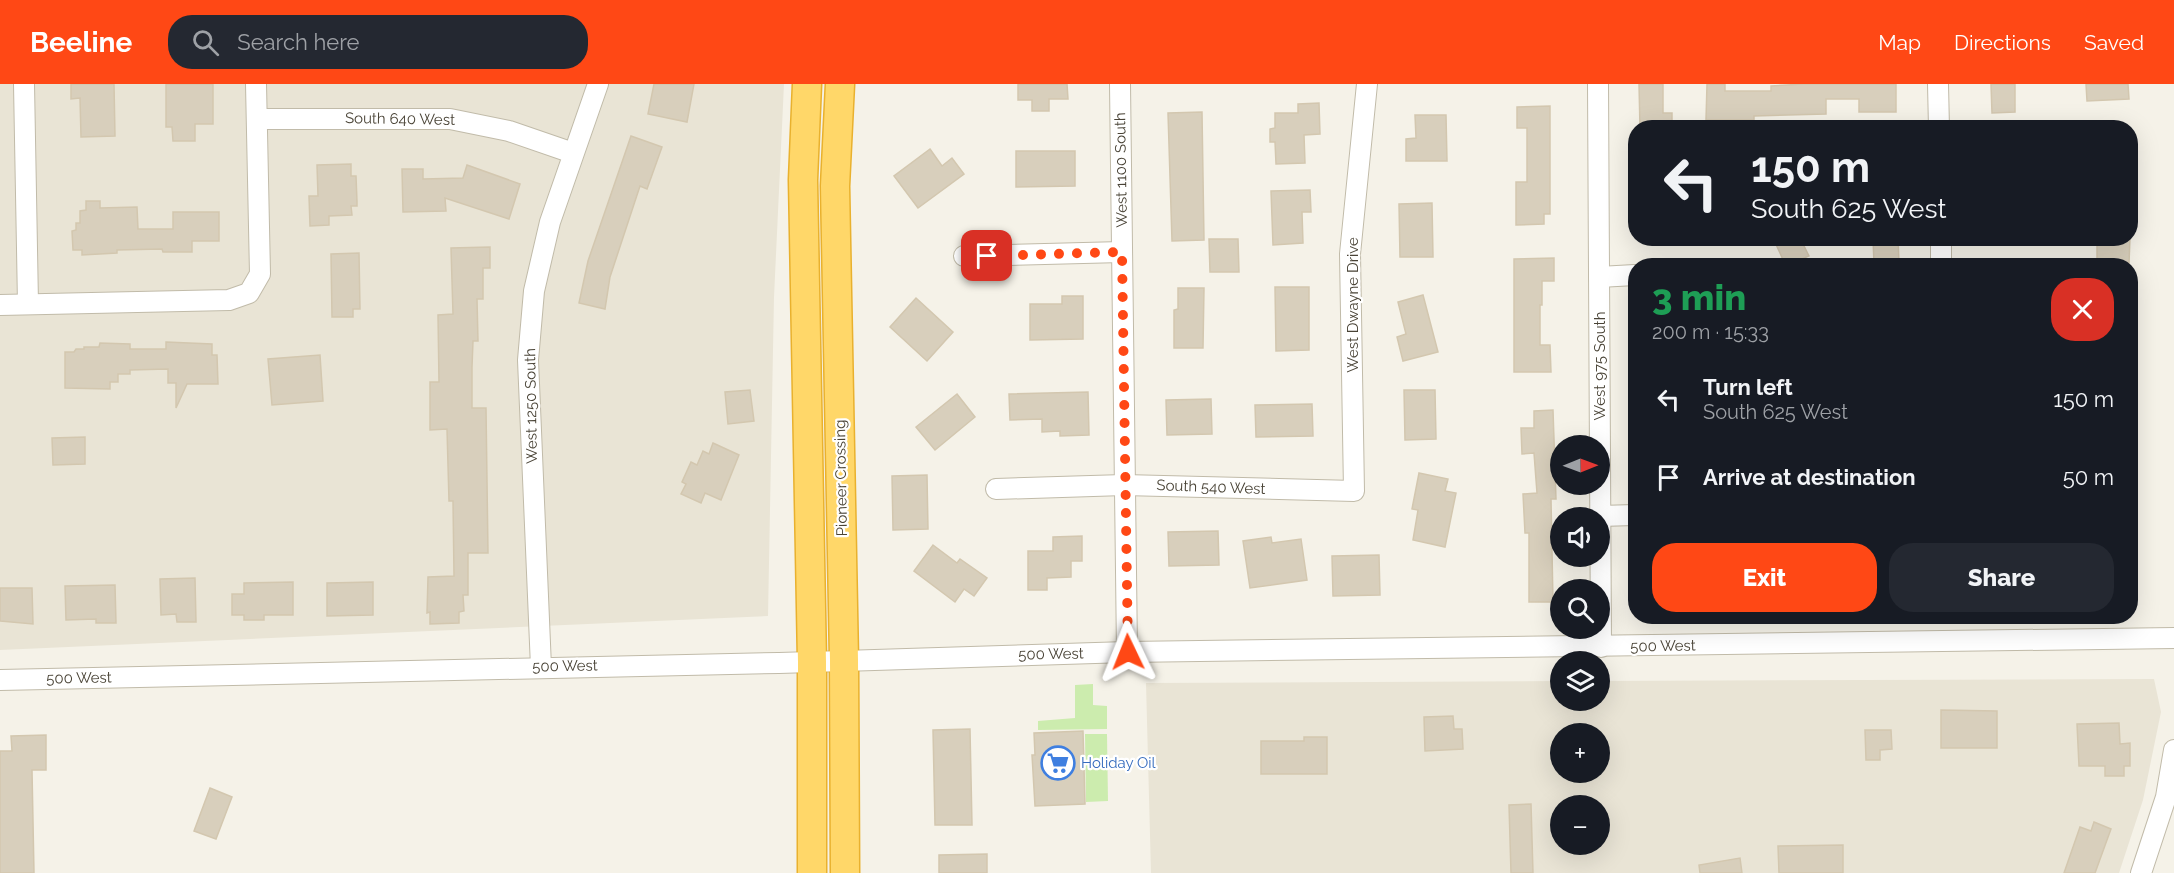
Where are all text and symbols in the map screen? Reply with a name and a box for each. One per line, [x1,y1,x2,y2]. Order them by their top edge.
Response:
search box [168,15,588,69]
text: Beeline [30,26,132,59]
icon: search [189,26,222,59]
text: Search here [237,29,359,55]
text: Map [1878,30,1921,55]
text: Directions [1954,30,2051,55]
text: Saved [2084,30,2144,55]
street label: South 640 West [345,109,455,129]
street label: West 1100 South [1111,112,1131,228]
text: 150 m [1751,143,1870,192]
icon: left [1652,144,1730,222]
text: South 625 West [1751,193,1947,224]
pin [961,230,1012,281]
street label: West Dwayne Drive [1344,237,1362,373]
icon: arrive [970,239,1003,272]
text: 3 min [1652,276,1746,318]
button: close [2051,278,2114,341]
street label: West 975 South [1591,312,1609,420]
text: 200 m · 15:33 [1652,320,1769,344]
street label: West 1250 South [521,348,541,464]
text: Turn left [1703,374,1793,400]
icon: left [1652,383,1685,416]
text: 150 m [2053,386,2114,412]
text: South 625 West [1703,400,1848,424]
street label: Pioneer Crossing [831,420,851,536]
north arrow [1550,435,1610,495]
map controls [1550,435,1610,855]
icon: arrive [1652,461,1685,494]
text: Arrive at destination [1703,464,1916,490]
text: 50 m [2063,464,2114,490]
street label: South 540 West [1156,476,1266,498]
button: sound [1550,507,1610,567]
button: Exit [1652,543,1877,612]
button: Share [1889,543,2114,612]
button: search [1550,579,1610,639]
position arrow [1096,620,1160,684]
street label: 500 West [1630,636,1696,656]
street label: 500 West [1018,644,1084,664]
button: layers [1550,651,1610,711]
street label: 500 West [532,656,598,676]
street label: 500 West [46,668,112,688]
button: + [1550,723,1610,783]
supermarket icon: Holiday Oil [1040,745,1076,781]
place label: Holiday Oil [1081,754,1157,772]
button: − [1550,795,1610,855]

